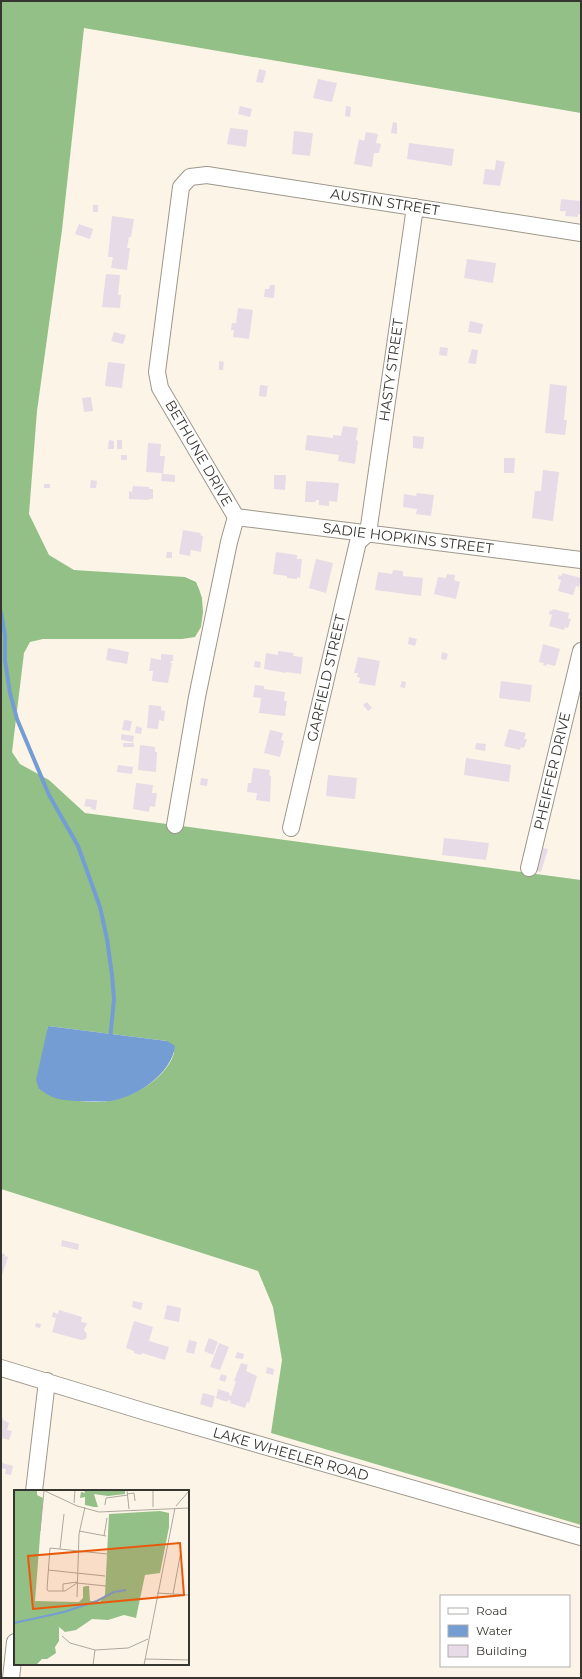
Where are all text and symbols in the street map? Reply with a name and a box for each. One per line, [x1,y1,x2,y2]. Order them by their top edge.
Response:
street label: AUSTIN STREET [329,184,441,220]
street label: HASTY STREET [375,317,407,423]
street label: BETHUNE DRIVE [161,397,237,509]
street label: SADIE HOPKINS STREET [322,519,494,557]
street label: GARFIELD STREET [303,612,349,744]
street label: PHEIFFER DRIVE [530,710,574,832]
street label: LAKE WHEELER ROAD [211,1423,371,1485]
inset map [14,1490,189,1665]
legend [440,1595,570,1667]
text: Road [476,1603,507,1618]
text: Water [476,1623,513,1638]
text: Building [476,1643,527,1658]

